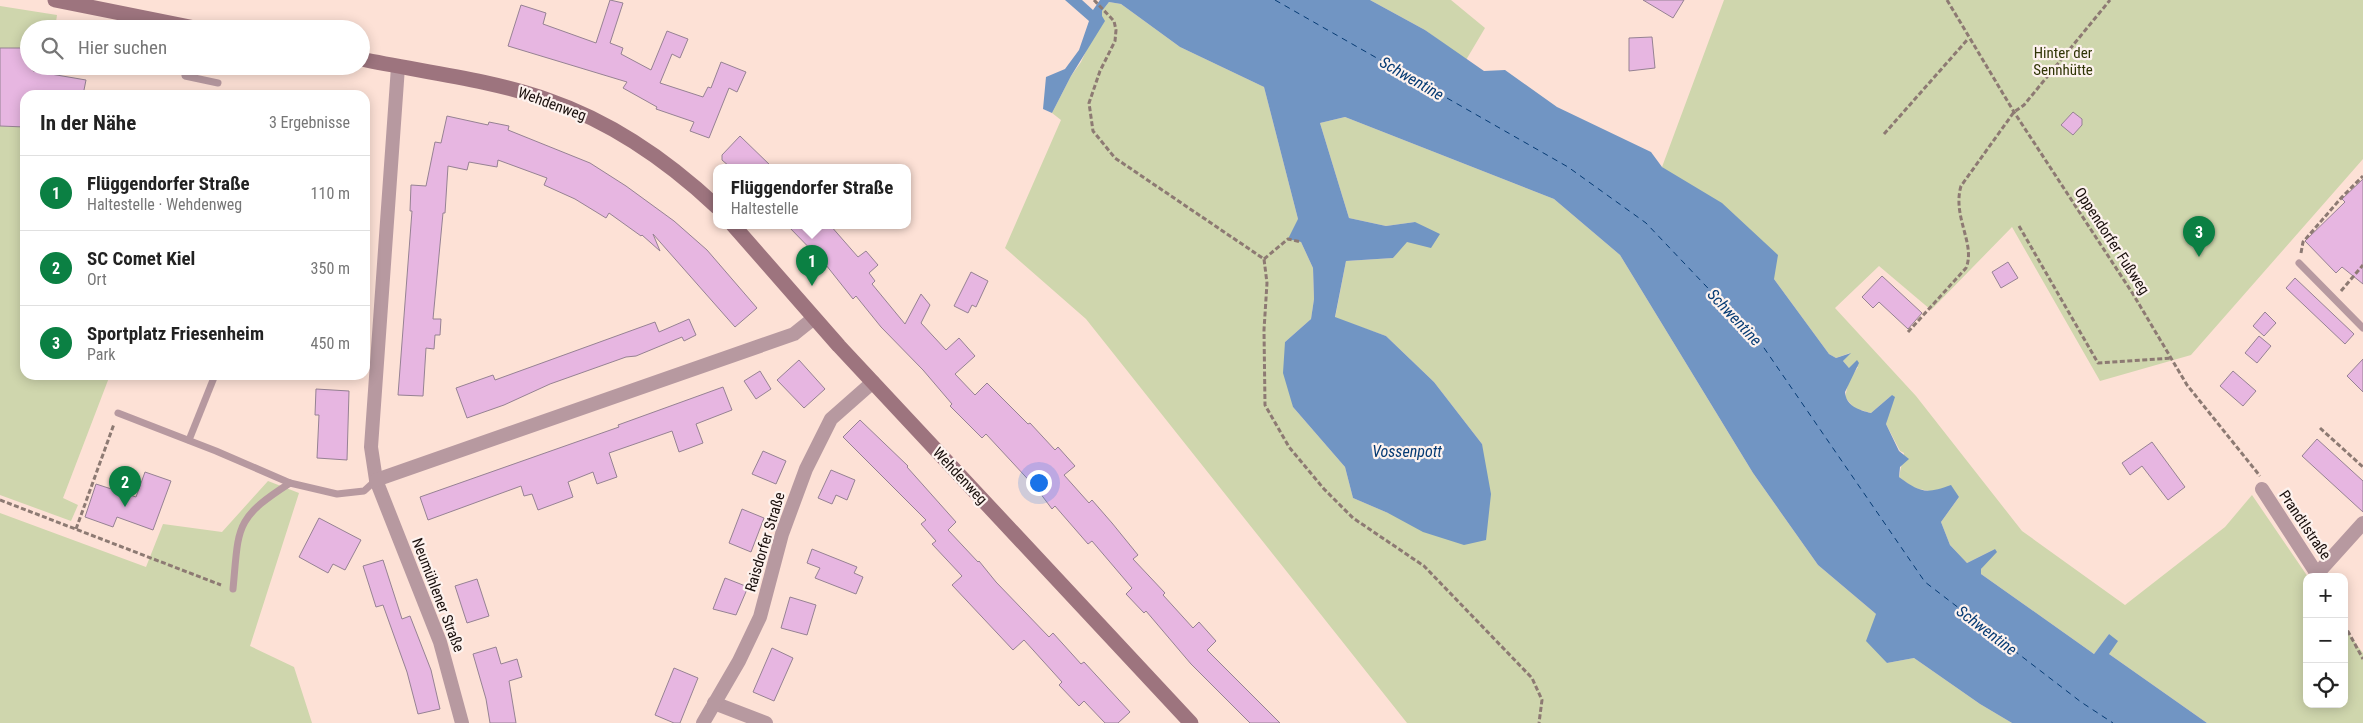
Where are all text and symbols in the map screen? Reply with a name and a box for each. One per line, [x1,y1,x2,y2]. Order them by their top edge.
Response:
search box [20,20,370,75]
icon: search [38,34,66,62]
text: Hier suchen [78,36,167,59]
park label: Hinter der Sennhütte [2033,44,2093,79]
water label: Schwentine [1376,53,1447,104]
street label: Wehdenweg [515,83,589,125]
text: In der Nähe [40,111,136,135]
text: 3 Ergebnisse [269,113,350,132]
popup [713,164,911,229]
text: Flüggendorfer Straße [87,172,250,195]
text: Flüggendorfer Straße [731,176,893,199]
text: 1 [52,184,60,203]
text: 110 m [311,184,350,203]
street label: Oppendorfer Fußweg [2071,184,2153,298]
text: Haltestelle · Wehdenweg [87,195,242,214]
text: Haltestelle [731,199,799,218]
pin: 3 [2183,216,2215,257]
pin: 1 [796,245,828,286]
text: SC Comet Kiel [87,247,195,270]
text: 2 [52,259,60,278]
text: 350 m [311,259,350,278]
text: Ort [87,270,107,289]
water label: Schwentine [1704,285,1766,350]
text: Sportplatz Friesenheim [87,322,264,345]
text: 3 [52,334,60,353]
text: 450 m [311,334,350,353]
text: Park [87,345,116,364]
water label: Vossenpott [1372,442,1442,461]
street label: Wehdenweg [929,444,991,508]
pin: 2 [109,466,141,507]
your location [1026,470,1052,496]
street label: Prandtlstraße [2275,487,2335,563]
street label: Raisdorfer Straße [741,490,789,594]
street label: Neumühlener Straße [408,535,468,655]
map controls [2303,573,2348,708]
button: + [2303,573,2348,618]
water label: Schwentine [1953,602,2021,659]
button: − [2303,618,2348,663]
button: locate [2303,663,2348,708]

